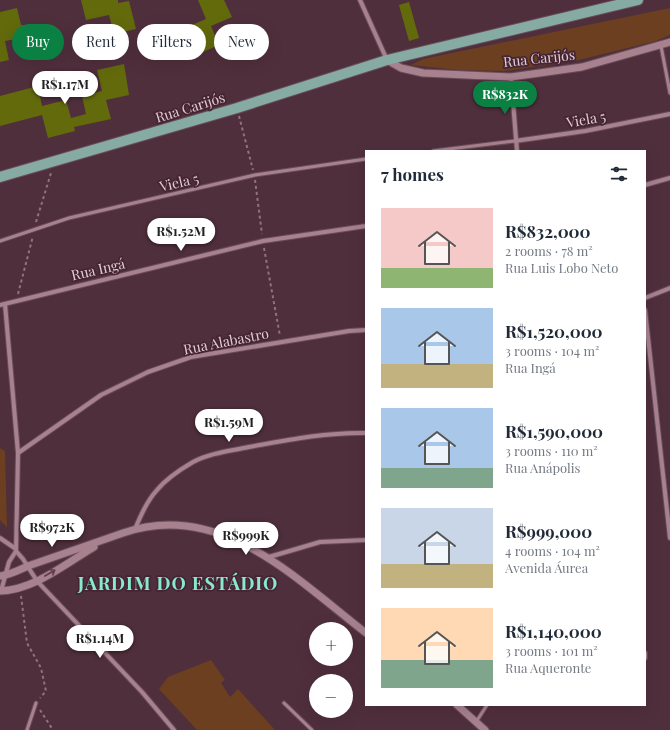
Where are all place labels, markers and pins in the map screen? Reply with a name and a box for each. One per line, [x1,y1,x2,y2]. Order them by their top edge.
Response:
pin: R$1.17M [28,71,102,105]
pin: R$832K [472,81,538,115]
pin: R$1.52M [144,218,218,252]
pin: R$1.59M [192,409,266,443]
pin: R$972K [19,514,85,548]
pin: R$999K [213,522,279,556]
pin: R$1.14M [63,625,137,659]

